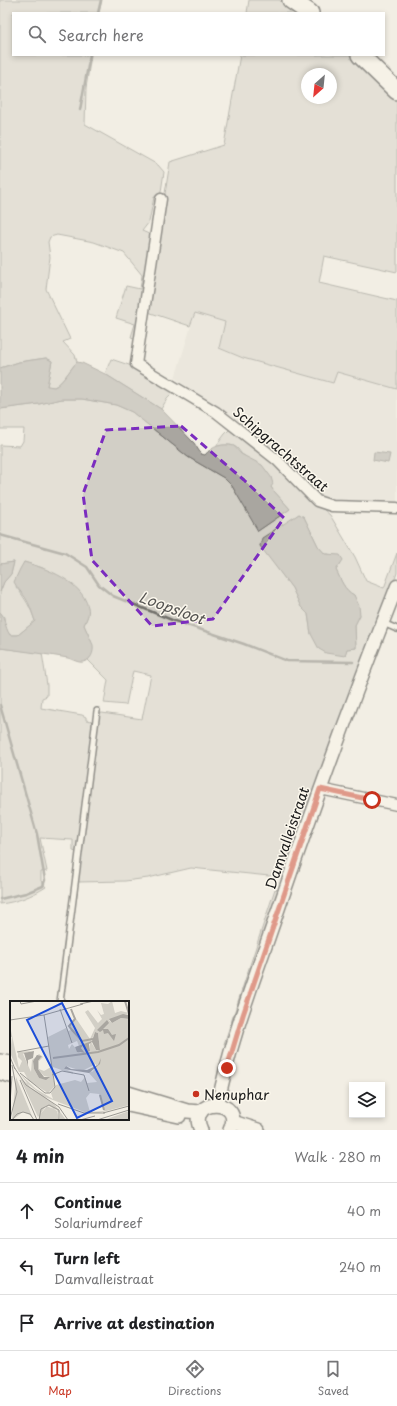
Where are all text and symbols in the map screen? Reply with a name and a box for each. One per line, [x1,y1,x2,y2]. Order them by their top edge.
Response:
search box [12,12,385,56]
icon: search [26,23,48,45]
text: Search here [58,23,144,46]
north arrow [301,68,337,104]
street label: Schipgrachtstraat [229,401,334,497]
water label: Loopsloot [136,585,210,630]
street label: Damvalleistraat [260,784,315,892]
route start [363,791,381,809]
inset map [10,1001,129,1120]
route end [218,1059,236,1077]
map controls [349,1082,385,1118]
button: layers [349,1082,385,1118]
place label: Nenuphar [204,1084,270,1105]
marker: Nenuphar [191,1089,201,1099]
text: 4 min [16,1143,64,1169]
text: Walk · 280 m [294,1147,381,1166]
text: Continue [54,1190,122,1213]
icon: ahead [16,1200,38,1222]
text: 40 m [347,1201,381,1220]
text: Solariumdreef [54,1213,142,1232]
text: Turn left [54,1246,120,1269]
icon: left [16,1256,38,1278]
text: 240 m [339,1257,381,1276]
text: Damvalleistraat [54,1269,154,1288]
text: Arrive at destination [54,1311,215,1334]
icon: arrive [16,1312,38,1334]
tab: Map [48,1358,72,1399]
tab: Directions [168,1358,221,1399]
tab: Saved [318,1358,349,1399]

